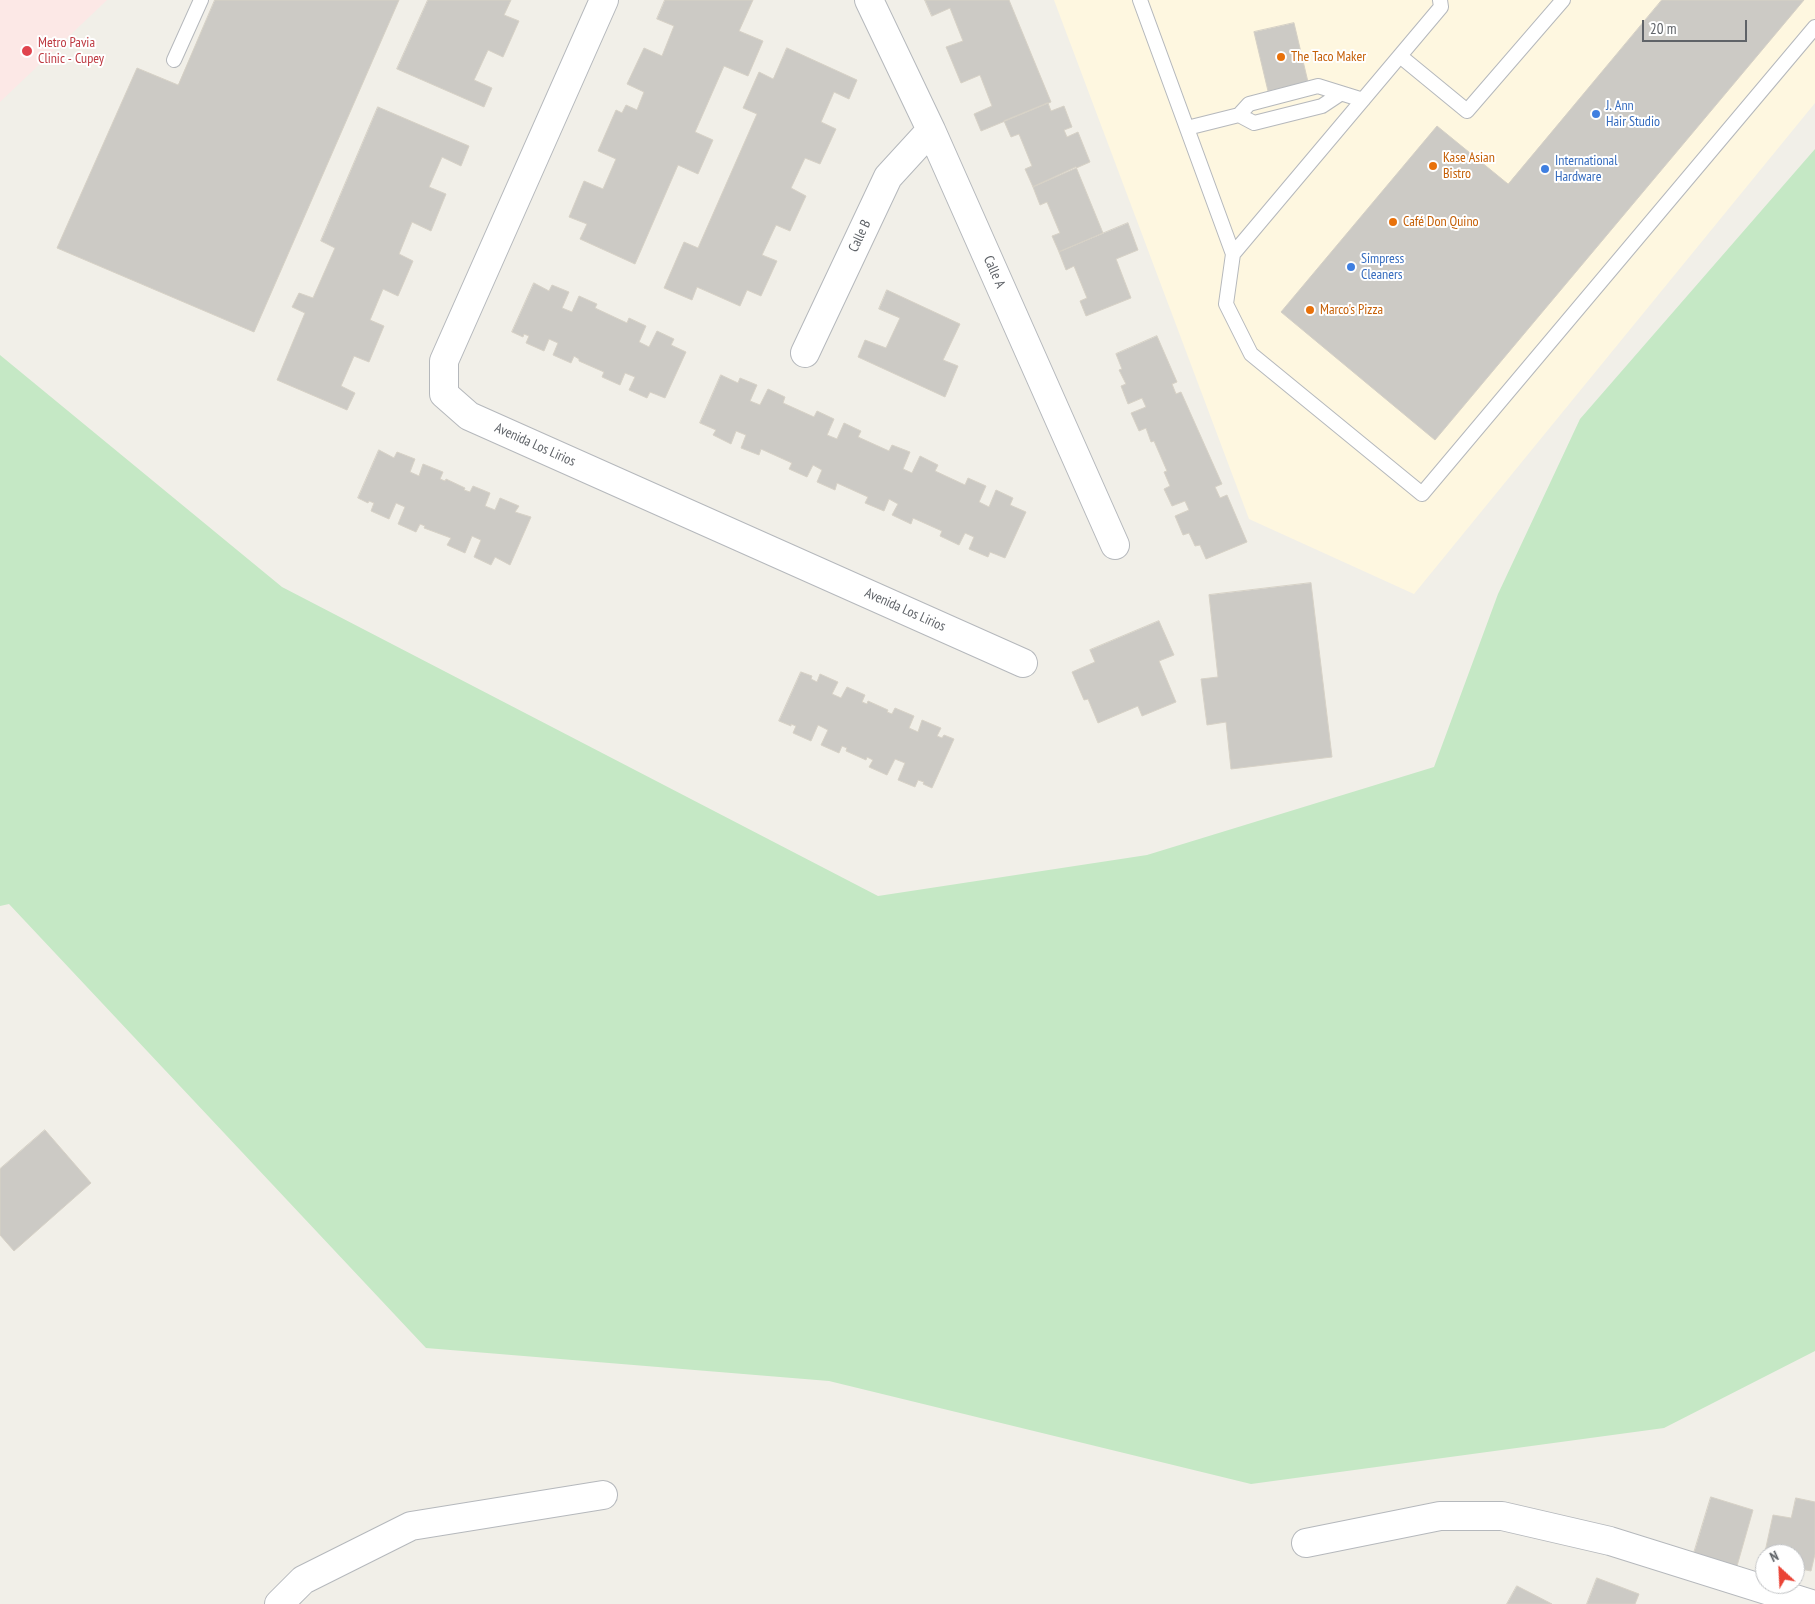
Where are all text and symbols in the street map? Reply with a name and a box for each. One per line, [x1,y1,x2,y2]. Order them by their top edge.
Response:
scale bar [1645,10,1750,42]
text: 20 m [1650,19,1676,38]
place label: Metro Pavia Clinic - Cupey [38,35,104,68]
marker: Metro Pavia Clinic - Cupey [20,44,34,58]
place label: The Taco Maker [1291,49,1366,65]
marker: The Taco Maker [1275,51,1287,63]
place label: J. Ann Hair Studio [1606,98,1660,130]
marker: J. Ann Hair Studio [1590,108,1602,120]
place label: Kase Asian Bistro [1443,150,1495,182]
place label: International Hardware [1555,153,1617,186]
marker: Kase Asian Bistro [1427,160,1439,172]
marker: International Hardware [1539,163,1551,175]
place label: Café Don Quino [1403,214,1479,230]
marker: Café Don Quino [1387,216,1399,228]
street label: Calle B [845,217,875,255]
place label: Simpress Cleaners [1361,251,1404,284]
street label: Calle A [979,253,1009,291]
marker: Simpress Cleaners [1345,261,1357,273]
place label: Marco's Pizza [1320,302,1383,318]
marker: Marco's Pizza [1304,304,1316,316]
street label: Avenida Los Lirios [492,420,578,470]
street label: Avenida Los Lirios [862,585,948,635]
north arrow [1755,1544,1805,1594]
text: N [1767,1547,1781,1566]

